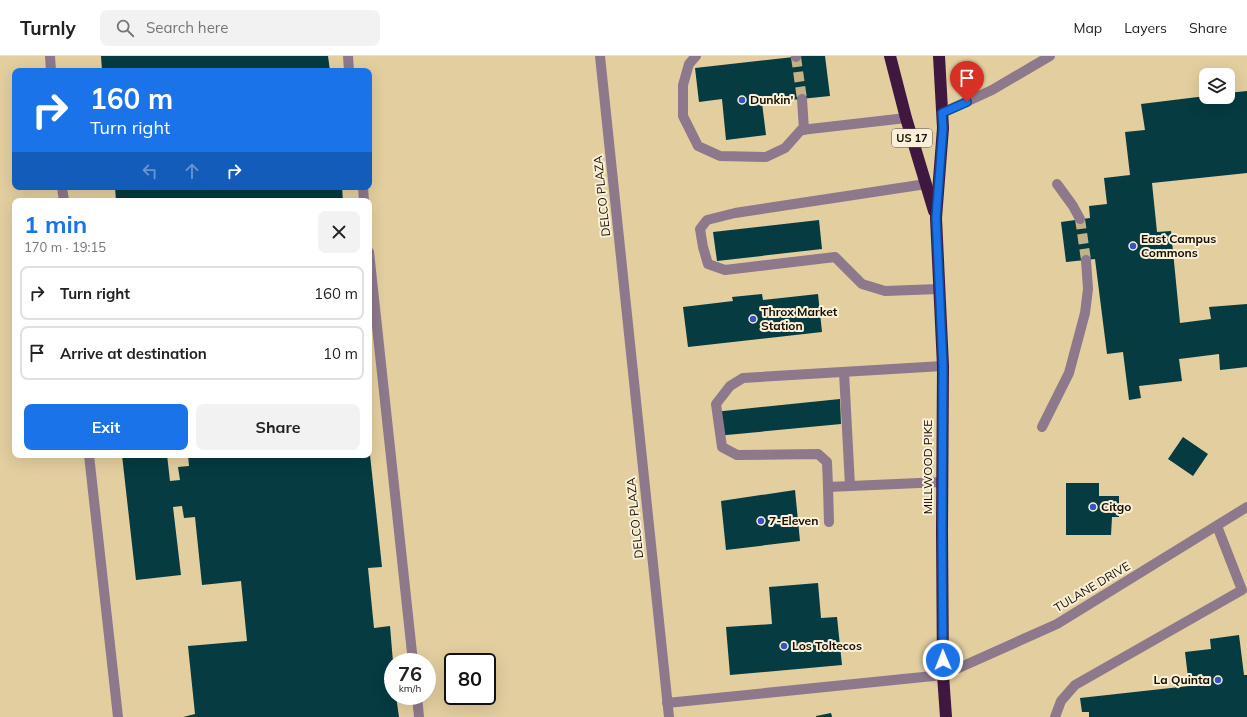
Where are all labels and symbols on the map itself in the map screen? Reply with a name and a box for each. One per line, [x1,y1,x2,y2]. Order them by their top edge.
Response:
pin [950,61,984,102]
place label: Dunkin' [750,92,794,107]
marker: Dunkin' [737,95,747,105]
road number: US 17 [892,129,932,147]
street label: DELCO PLAZA [590,155,613,237]
place label: East Campus Commons [1141,231,1216,260]
marker: East Campus Commons [1128,241,1138,251]
place label: Throx Market Station [761,304,838,333]
marker: Throx Market Station [748,314,758,324]
street label: MILLWOOD PIKE [920,420,935,514]
street label: DELCO PLAZA [623,477,646,559]
place label: Citgo [1101,499,1131,514]
marker: Citgo [1088,502,1098,512]
place label: 7-Eleven [769,513,818,528]
marker: 7-Eleven [756,516,766,526]
street label: TULANE DRIVE [1051,558,1133,615]
place label: Los Toltecos [792,638,862,653]
position arrow [922,639,964,681]
marker: Los Toltecos [779,641,789,651]
speed limit sign: 80 [444,653,496,705]
place label: La Quinta [1154,672,1210,687]
marker: La Quinta [1213,675,1223,685]

